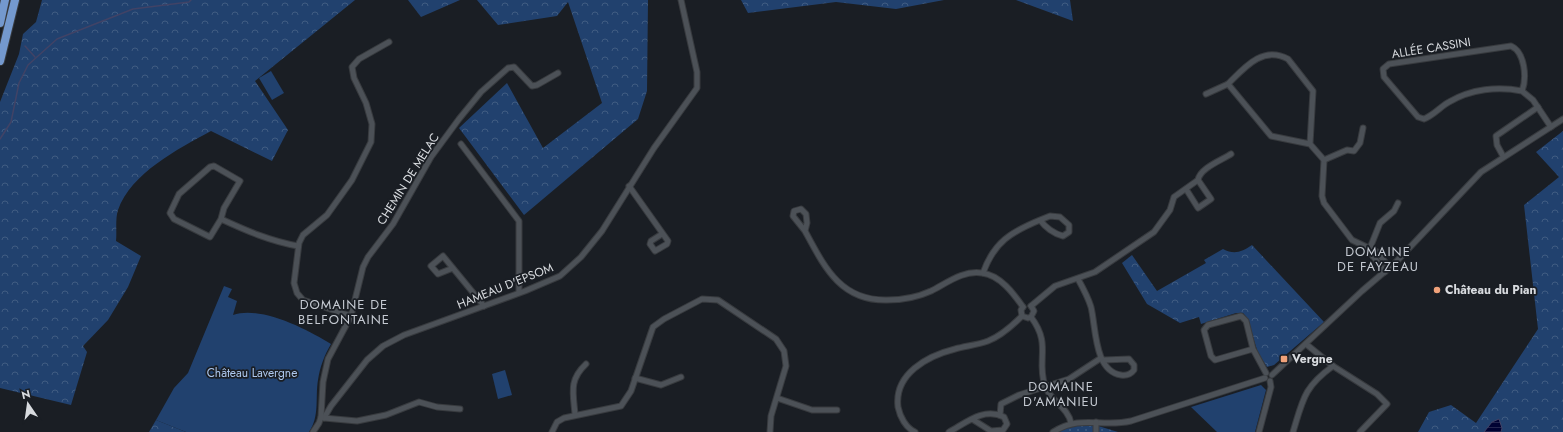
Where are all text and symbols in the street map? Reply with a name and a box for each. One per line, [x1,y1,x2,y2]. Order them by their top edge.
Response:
street label: ALLÉE CASSINI [1390,33,1472,63]
street label: CHEMIN DE MELAC [372,130,444,228]
district label: DOMAINE DE FAYZEAU [1337,242,1419,276]
street label: HAMEAU D'EPSOM [454,258,556,314]
place label: Château du Pian [1445,281,1537,299]
marker: Château du Pian [1432,285,1442,295]
district label: DOMAINE DE BELFONTAINE [298,295,390,329]
place label: Vergne [1291,350,1333,368]
marker: Vergne [1279,354,1289,364]
park label: Château Lavergne [207,364,297,382]
district label: DOMAINE D'AMANIEU [1023,377,1099,411]
north arrow [8,384,48,424]
text: N [20,385,32,403]

